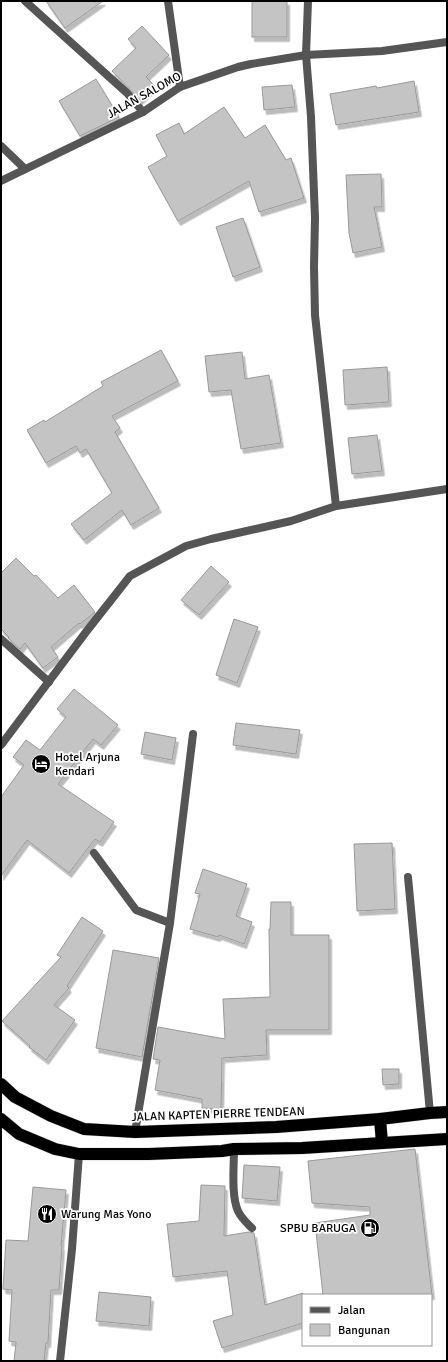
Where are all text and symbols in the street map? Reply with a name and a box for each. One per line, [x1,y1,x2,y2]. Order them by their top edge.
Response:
street label: JALAN SALOMO [105,69,184,122]
place label: Hotel Arjuna Kendari [55,750,120,779]
hotel icon: Hotel Arjuna Kendari [30,753,52,775]
street label: JALAN KAPTEN PIERRE TENDEAN [131,1104,305,1125]
restaurant icon: Warung Mas Yono [36,1203,58,1225]
place label: Warung Mas Yono [61,1207,151,1222]
fuel station icon: SPBU BARUGA [359,1217,381,1239]
place label: SPBU BARUGA [280,1221,357,1236]
legend [302,1294,432,1346]
text: Jalan [338,1303,365,1318]
text: Bangunan [338,1323,390,1338]

